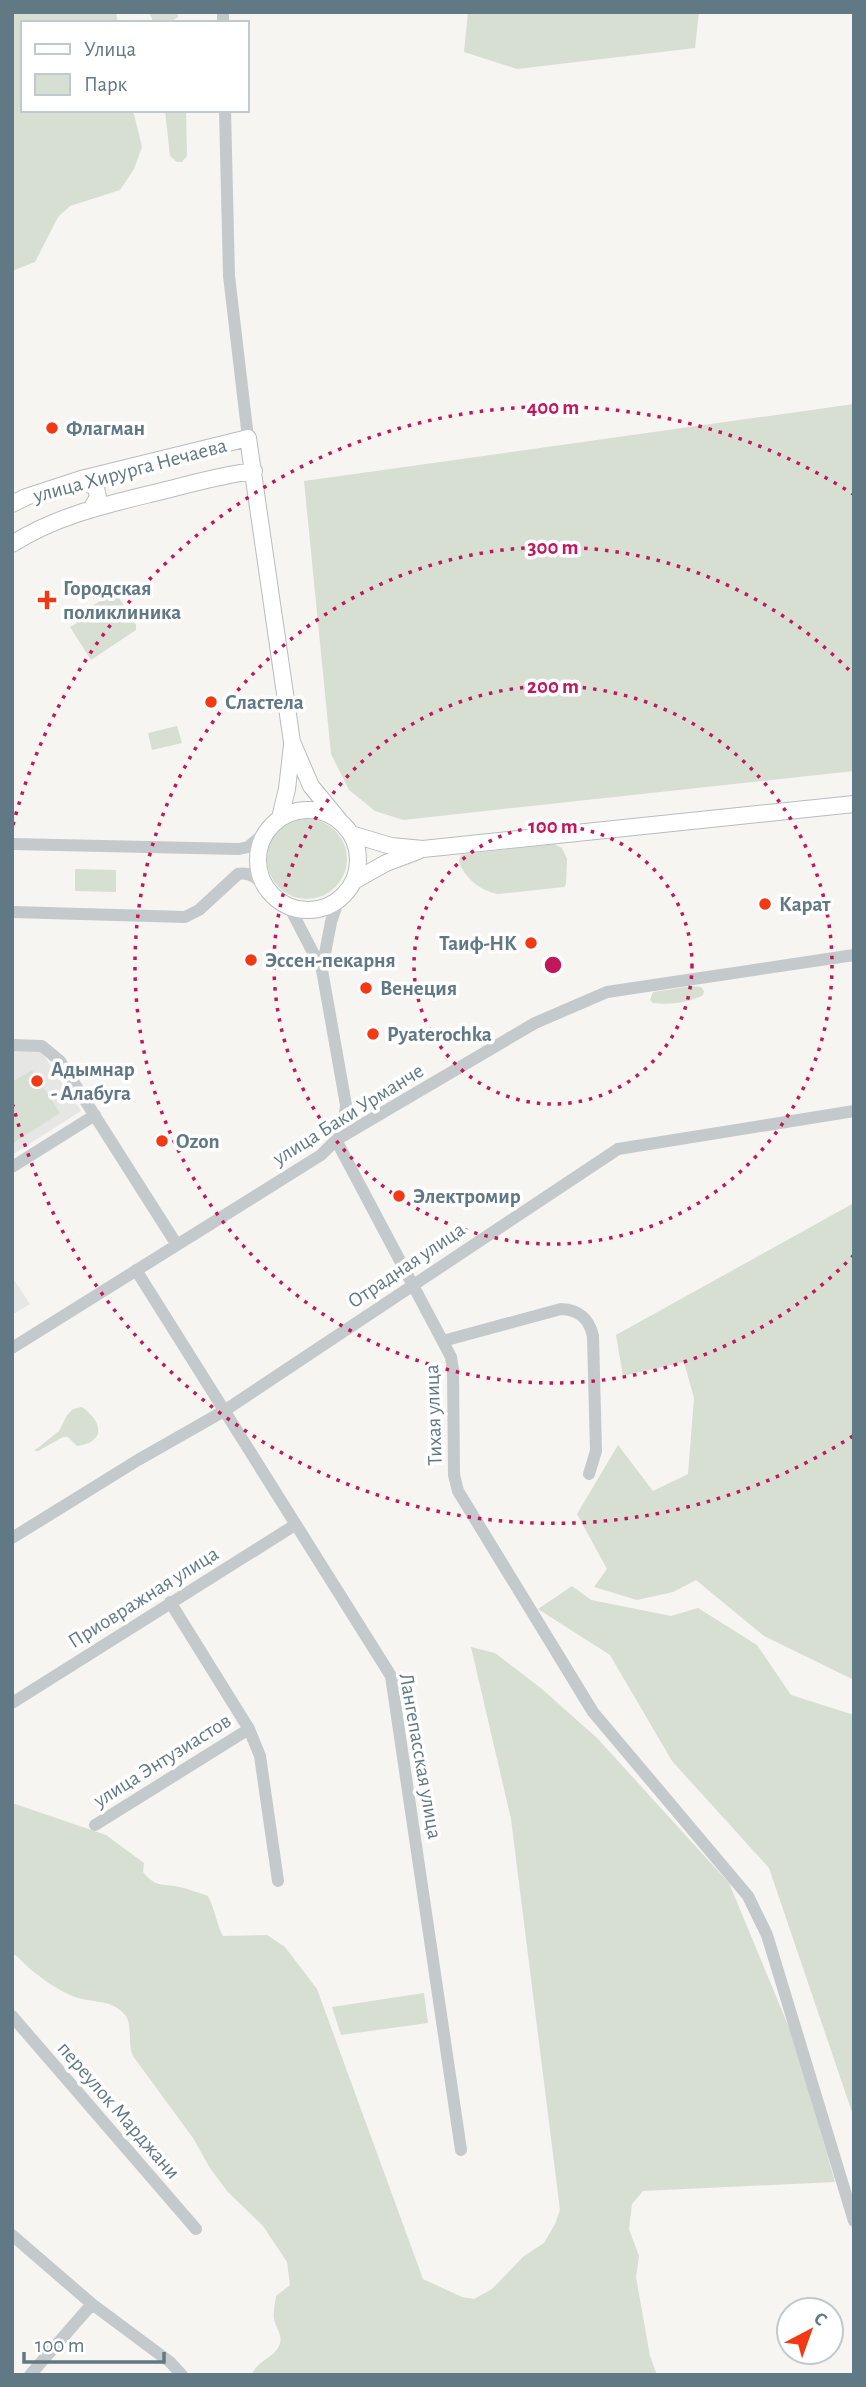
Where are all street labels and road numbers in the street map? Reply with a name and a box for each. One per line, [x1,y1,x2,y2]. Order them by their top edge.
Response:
street label: улица Хирурга Нечаева [30,434,230,507]
street label: улица Баки Урманче [268,1060,427,1170]
street label: Отрадная улица [344,1218,469,1312]
street label: Тихая улица [421,1364,446,1466]
street label: Приовражная улица [64,1543,222,1652]
street label: Лангепасская улица [396,1671,446,1841]
street label: улица Энтузиастов [89,1710,235,1812]
street label: переулок Марджани [53,2038,184,2183]

